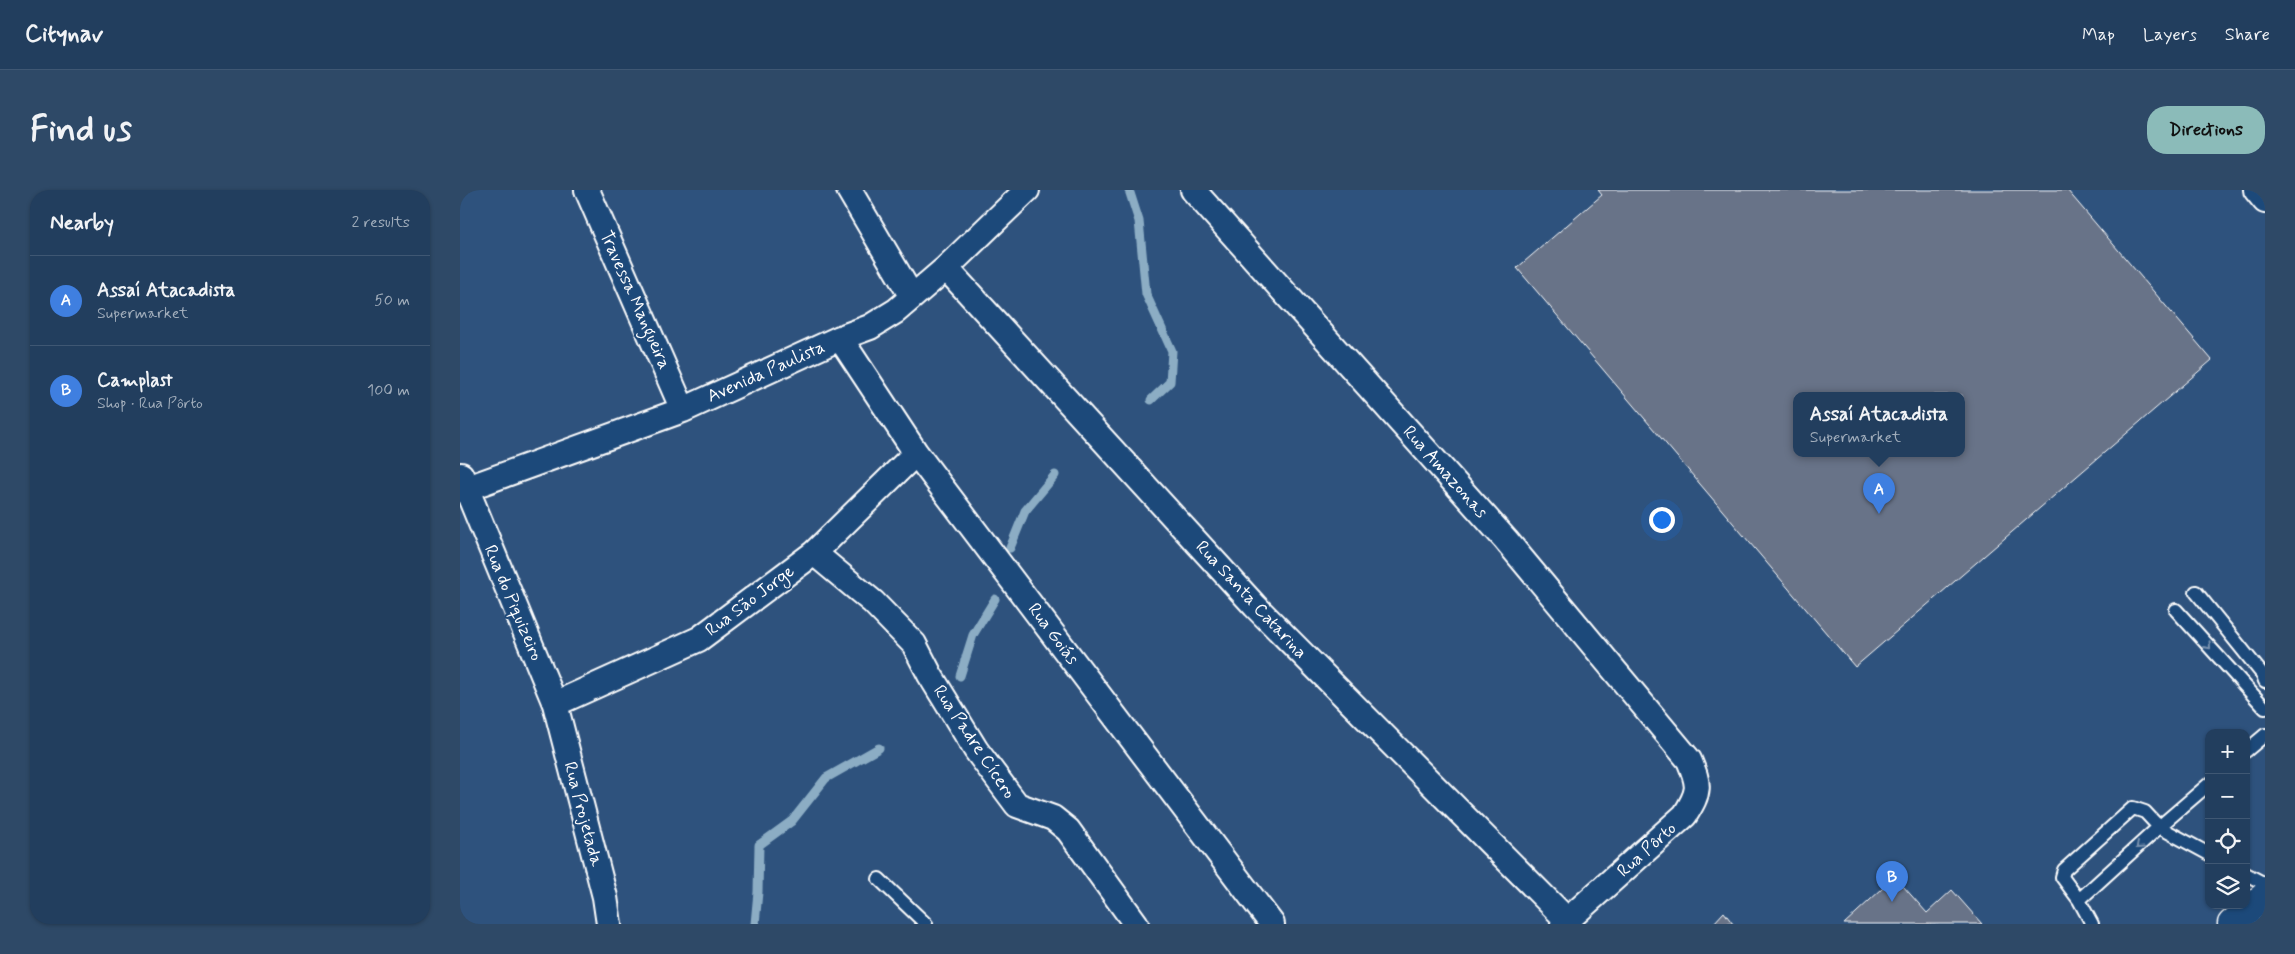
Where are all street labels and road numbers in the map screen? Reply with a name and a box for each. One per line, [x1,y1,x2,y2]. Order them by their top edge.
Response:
street label: Travessa Mangueira [592,227,676,374]
street label: Avenida Paulista [703,335,829,409]
street label: Rua Amazonas [1397,421,1493,524]
street label: Rua Santa Catarina [1190,536,1312,664]
street label: Rua do Piquizeiro [478,541,548,665]
street label: Rua São Jorge [701,560,800,643]
street label: Rua Goiás [1022,598,1084,670]
street label: Rua Padre Cícero [927,680,1021,804]
street label: Rua Projetada [558,759,609,869]
street label: Rua Pôrto [1612,817,1682,883]

